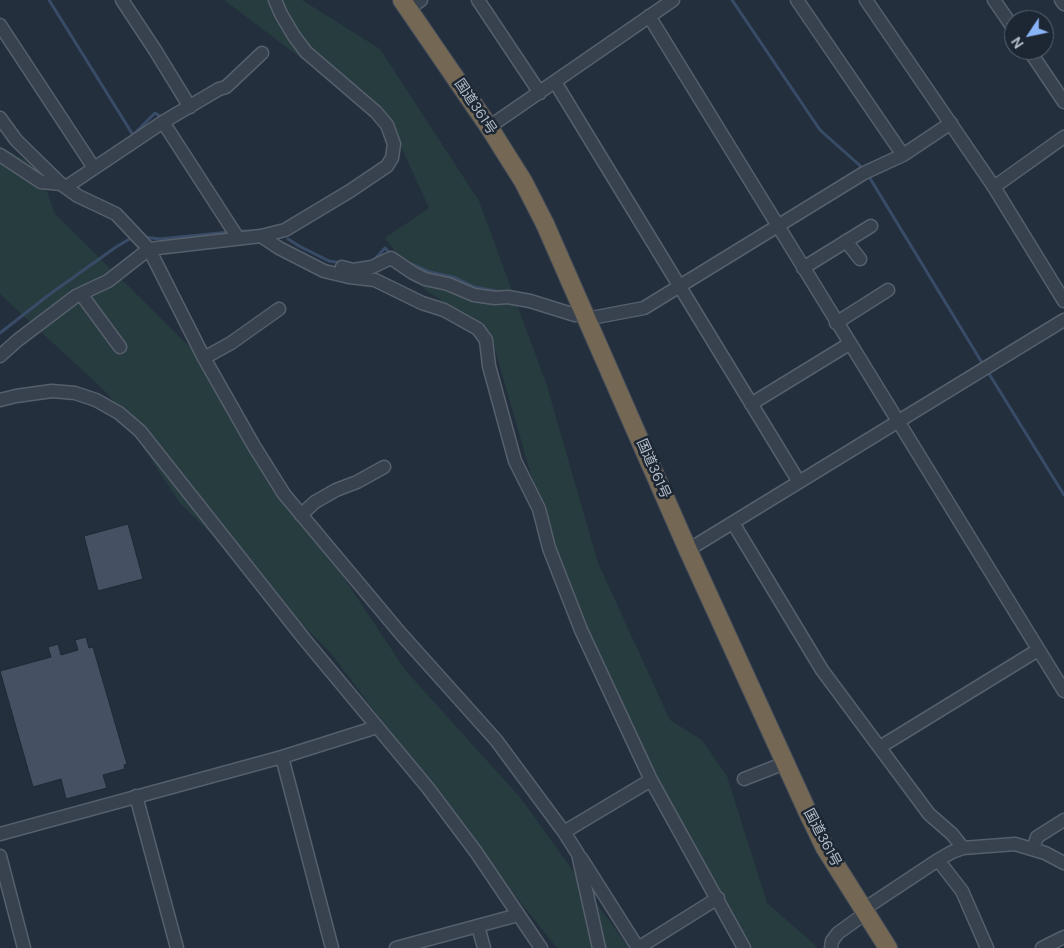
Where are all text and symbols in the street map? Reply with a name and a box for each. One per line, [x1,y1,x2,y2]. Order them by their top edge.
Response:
north arrow [1004,10,1054,60]
text: N [1007,34,1028,52]
street label: 国道361号 [450,76,500,138]
street label: 国道361号 [632,437,674,501]
street label: 国道361号 [800,806,844,870]

